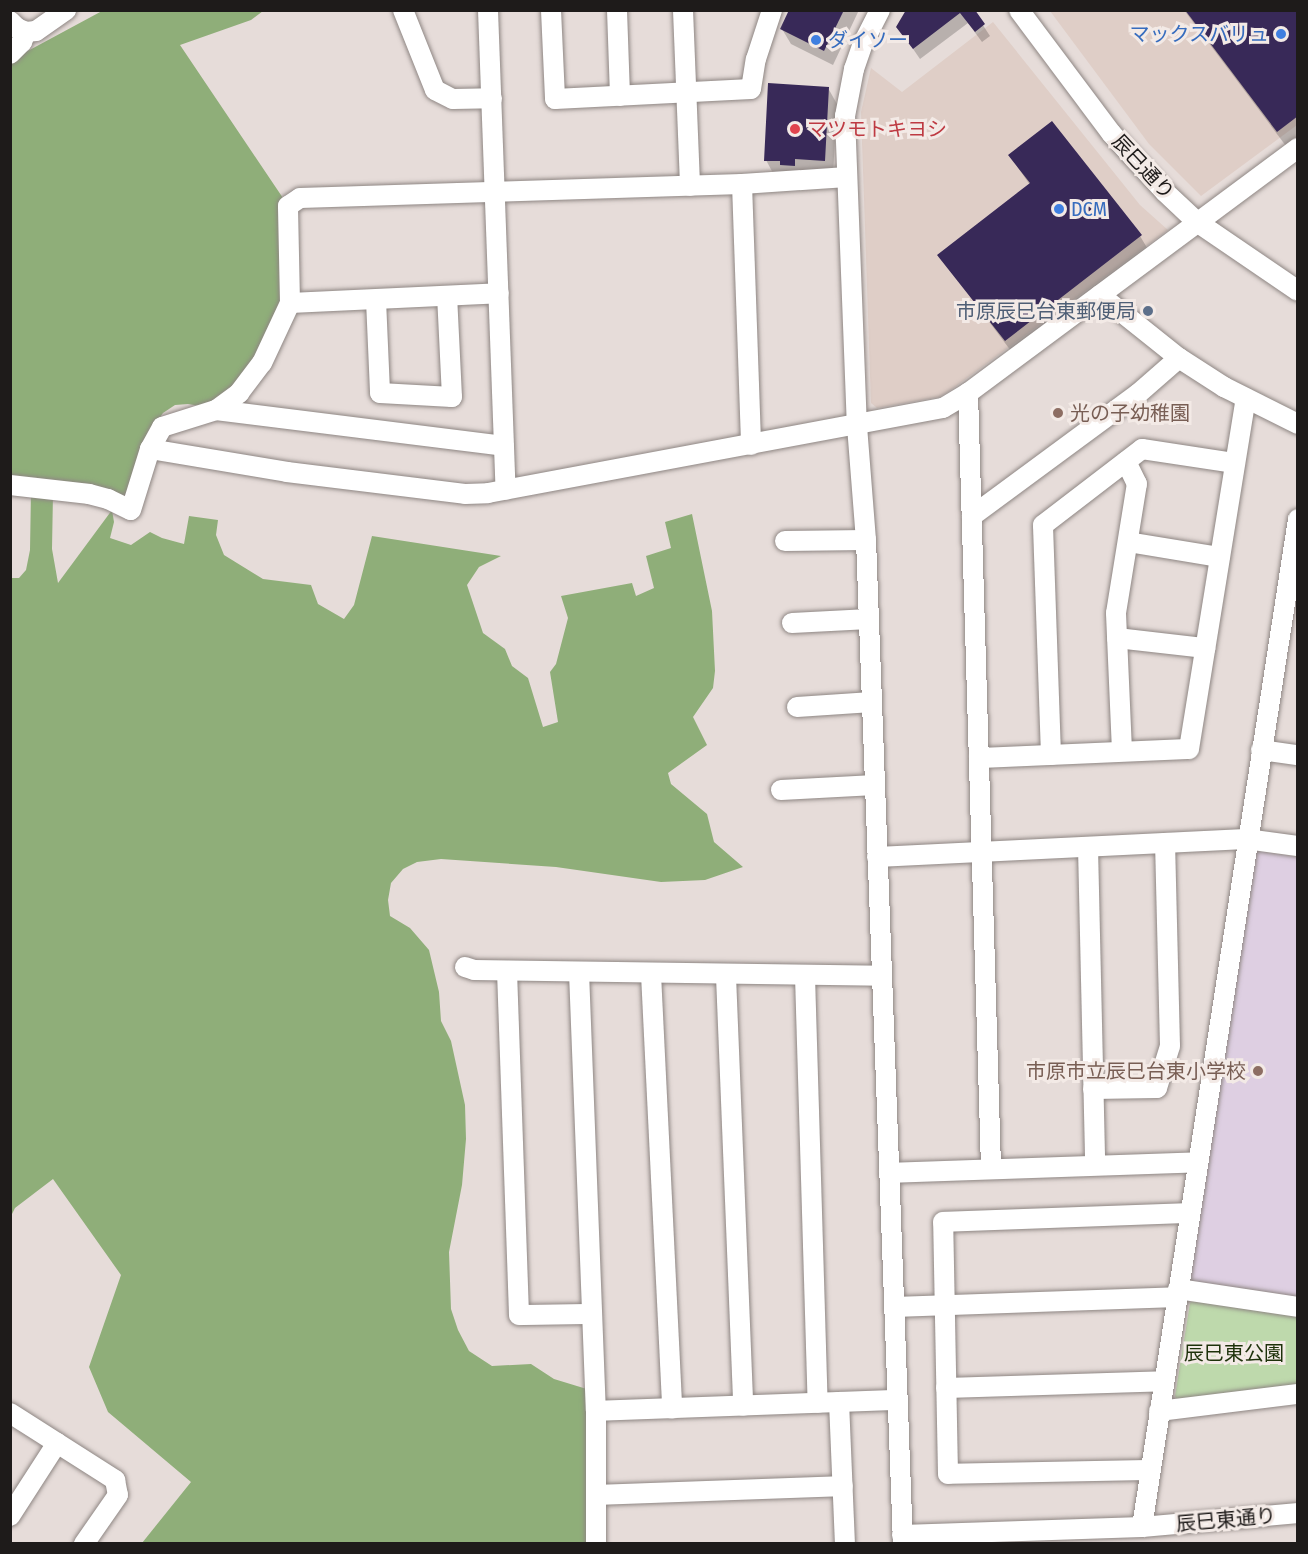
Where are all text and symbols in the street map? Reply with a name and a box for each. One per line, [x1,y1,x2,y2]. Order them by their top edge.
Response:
place label: マックスバリュ [1129,22,1269,46]
marker: マックスバリュ [1274,27,1288,41]
place label: ダイソー [828,28,908,52]
marker: ダイソー [809,33,823,47]
place label: マツモトキヨシ [807,117,947,141]
marker: マツモトキヨシ [788,122,802,136]
street label: 辰巳通り [1107,130,1179,204]
place label: DCM [1071,197,1107,221]
marker: DCM [1052,202,1066,216]
place label: 市原辰巳台東郵便局 [956,299,1136,323]
marker: 市原辰巳台東郵便局 [1141,304,1155,318]
place label: 光の子幼稚園 [1070,401,1190,425]
marker: 光の子幼稚園 [1051,406,1065,420]
place label: 市原市立辰巳台東小学校 [1026,1059,1246,1083]
marker: 市原市立辰巳台東小学校 [1251,1064,1265,1078]
park label: 辰巳東公園 [1184,1341,1284,1365]
street label: 辰巳東通り [1175,1504,1277,1536]

